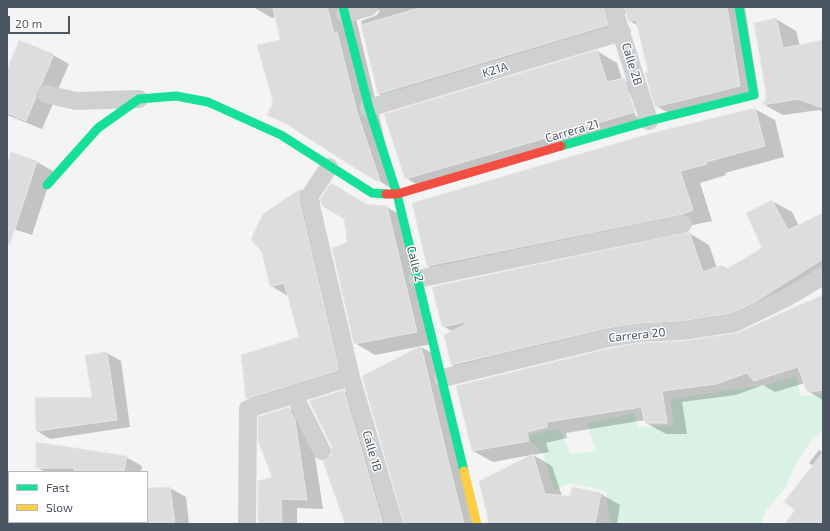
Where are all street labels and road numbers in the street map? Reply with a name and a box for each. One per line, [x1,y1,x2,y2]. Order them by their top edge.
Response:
street label: Calle 2B [619,41,645,87]
street label: K21A [480,59,510,81]
street label: Carrera 21 [544,117,600,145]
street label: Calle 2 [404,245,426,283]
street label: Carrera 20 [608,325,666,345]
street label: Calle 1B [359,429,385,473]

